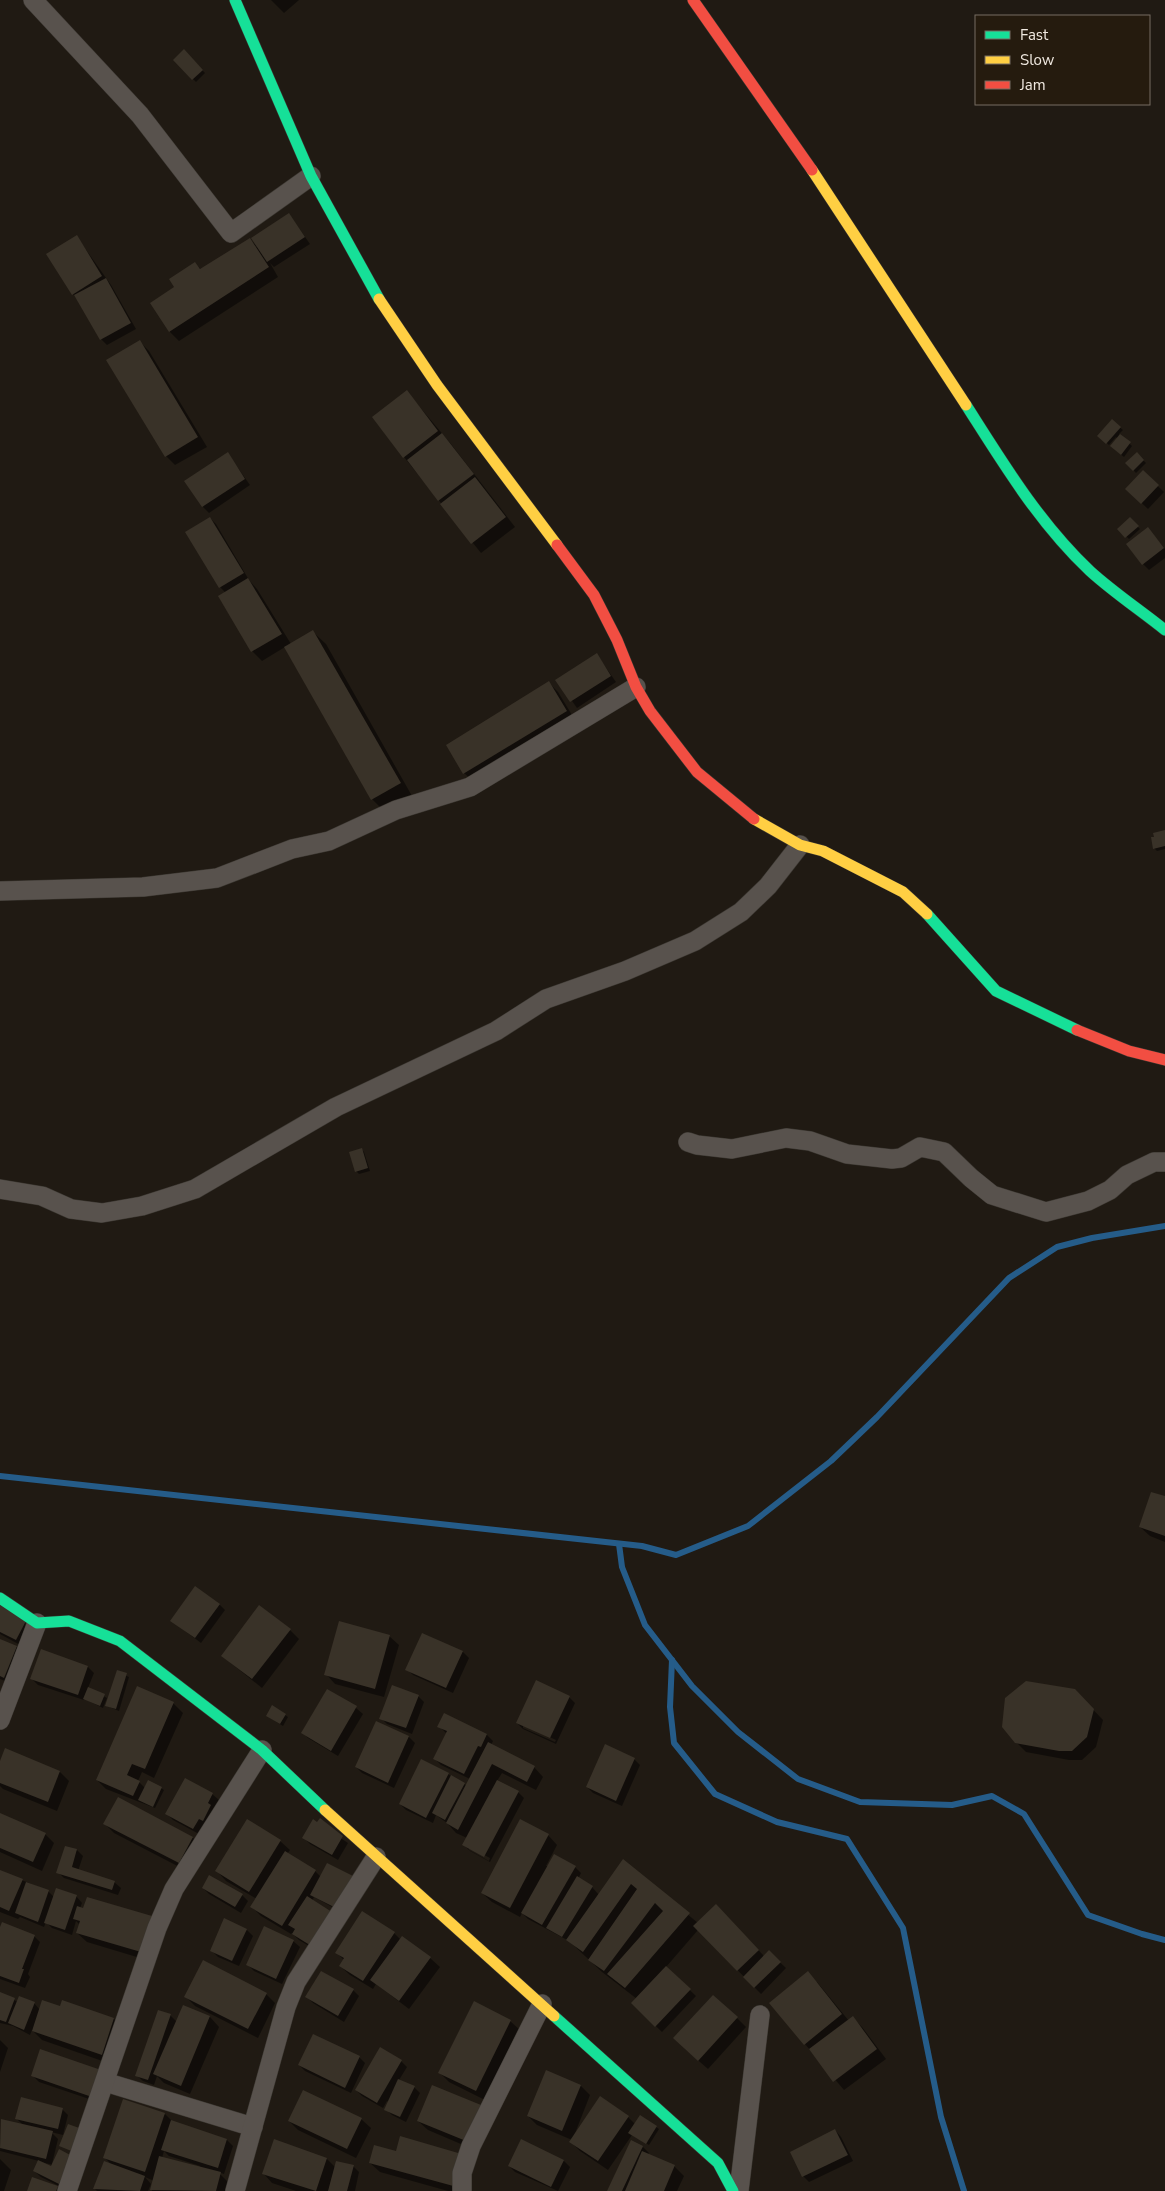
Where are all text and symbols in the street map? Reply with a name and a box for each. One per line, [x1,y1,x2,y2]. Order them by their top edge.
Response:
legend [975,15,1150,105]
text: Fast [1020,25,1049,45]
text: Slow [1020,50,1055,70]
text: Jam [1019,75,1046,95]

